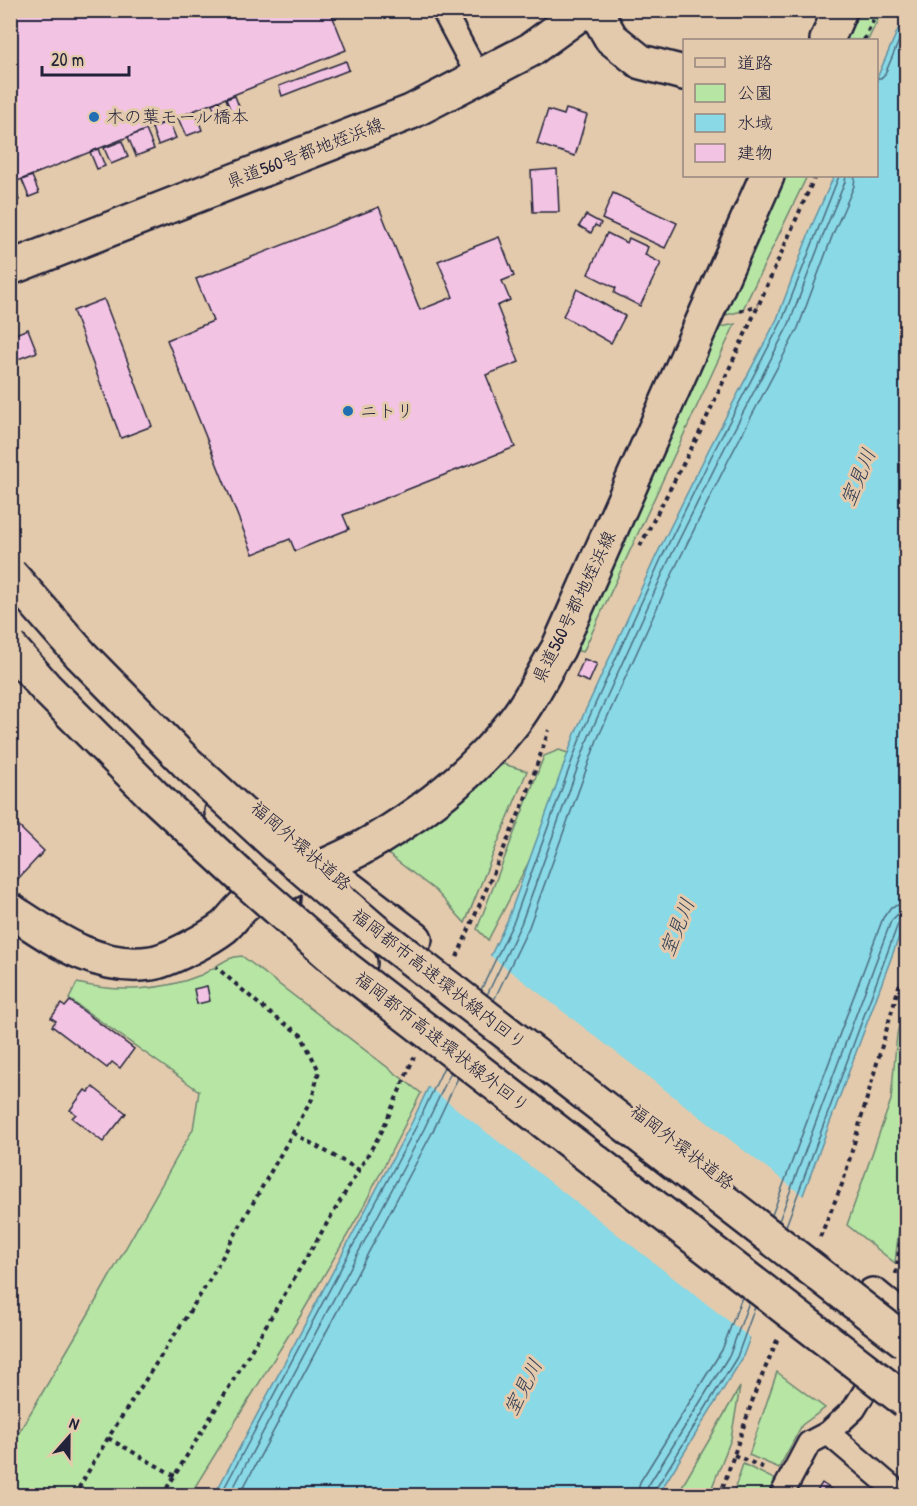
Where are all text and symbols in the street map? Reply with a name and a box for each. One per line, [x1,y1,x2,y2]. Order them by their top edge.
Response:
scale bar [42,39,129,77]
legend [683,39,878,177]
text: 20 m [51,47,84,72]
text: 道路 [737,50,773,75]
text: 公園 [737,80,773,105]
place label: 木の葉モール橋本 [106,104,249,129]
marker: 木の葉モール橋本 [87,110,101,124]
text: 水域 [737,110,773,135]
street label: 県道560号都地姪浜線 [222,111,387,194]
text: 建物 [737,140,773,165]
place label: ニトリ [360,398,414,423]
marker: ニトリ [341,404,355,418]
water label: 室見川 [833,444,882,510]
street label: 県道560号都地姪浜線 [526,526,621,687]
street label: 福岡外環状道路 [246,795,357,896]
water label: 室見川 [653,894,700,960]
street label: 福岡都市高速環状線内回り [347,902,532,1055]
street label: 福岡都市高速環状線外回り [350,965,535,1118]
street label: 福岡外環状道路 [625,1098,740,1195]
water label: 室見川 [497,1354,548,1420]
north arrow [39,1407,99,1467]
text: N [66,1411,83,1435]

